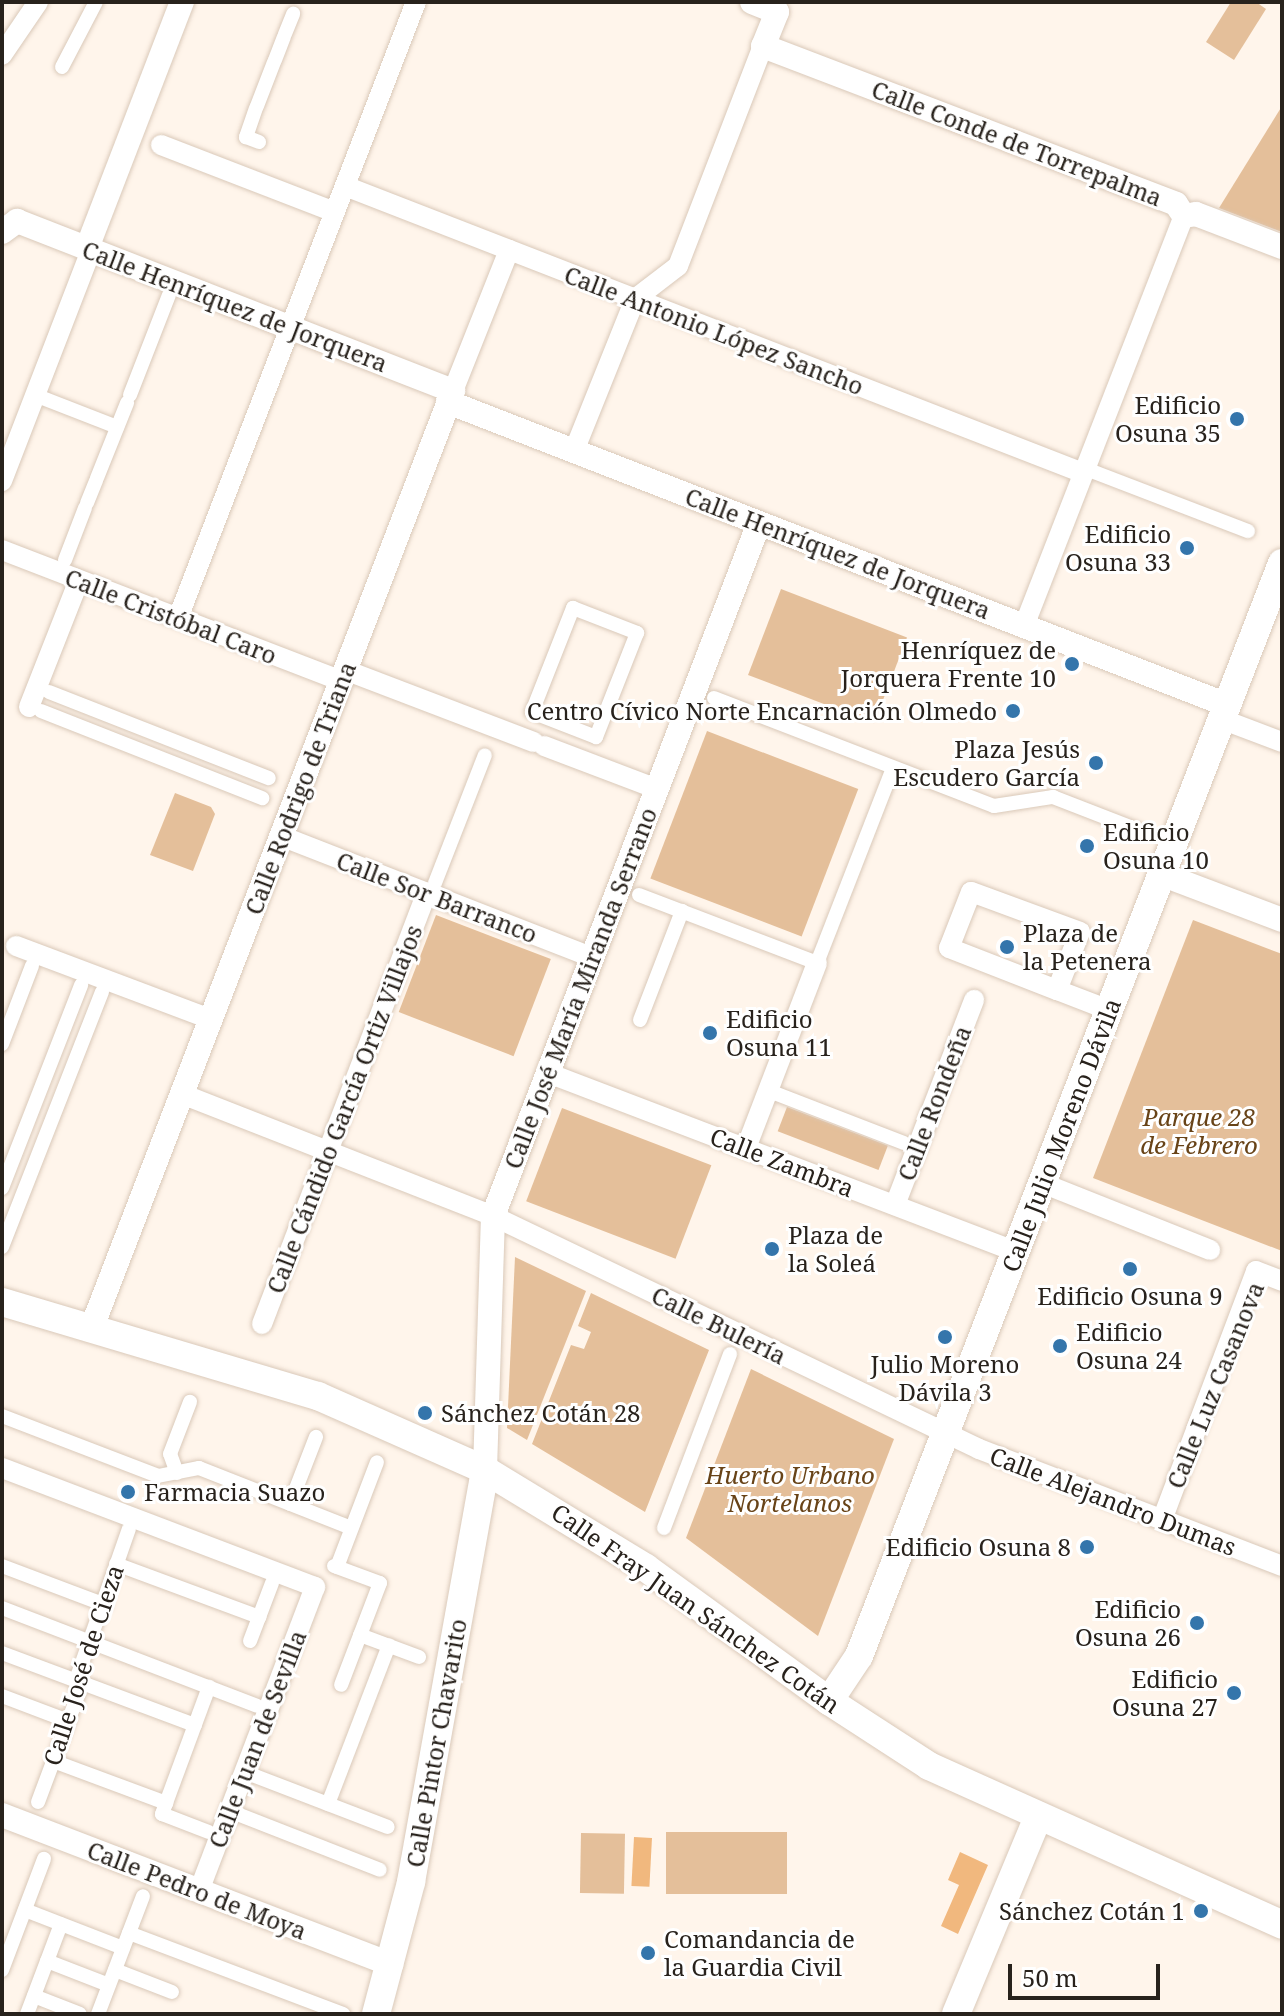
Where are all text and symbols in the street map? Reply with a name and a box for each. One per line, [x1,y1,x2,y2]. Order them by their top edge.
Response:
street label: Calle Conde de Torrepalma [868,74,1166,212]
street label: Calle Henríquez de Jorquera [78,234,392,378]
street label: Calle Antonio López Sancho [560,260,868,400]
place label: Edificio Osuna 35 [1115,391,1221,447]
marker: Edificio Osuna 35 [1228,410,1246,428]
street label: Calle Henríquez de Jorquera [681,481,995,625]
place label: Edificio Osuna 33 [1065,520,1171,576]
marker: Edificio Osuna 33 [1178,539,1196,557]
street label: Calle Cristóbal Caro [61,562,281,670]
place label: Henríquez de Jorquera Frente 10 [841,636,1056,692]
marker: Henríquez de Jorquera Frente 10 [1063,655,1081,673]
street label: Calle Rodrigo de Triana [238,657,362,919]
place label: Centro Cívico Norte Encarnación Olmedo [527,697,997,725]
marker: Centro Cívico Norte Encarnación Olmedo [1004,702,1022,720]
place label: Plaza Jesús Escudero García [893,735,1080,791]
marker: Plaza Jesús Escudero García [1087,754,1105,772]
street label: Calle José María Miranda Serrano [498,803,662,1173]
place label: Edificio Osuna 10 [1103,818,1209,874]
marker: Edificio Osuna 10 [1078,837,1096,855]
street label: Calle Sor Barranco [333,845,541,949]
place label: Plaza de la Petenera [1023,919,1151,975]
street label: Calle Cándido García Ortiz Villajos [260,921,428,1297]
marker: Plaza de la Petenera [998,938,1016,956]
street label: Calle Julio Moreno Dávila [995,994,1127,1276]
place label: Edificio Osuna 11 [726,1005,832,1061]
street label: Calle Rondeña [891,1021,977,1185]
marker: Edificio Osuna 11 [701,1024,719,1042]
park label: Parque 28 de Febrero [1140,1103,1258,1159]
street label: Calle Zambra [706,1121,858,1203]
place label: Plaza de la Soleá [788,1221,883,1277]
marker: Plaza de la Soleá [763,1240,781,1258]
marker: Edificio Osuna 9 [1121,1260,1139,1278]
street label: Calle Luz Casanova [1160,1278,1270,1492]
street label: Calle Bulería [647,1280,791,1370]
place label: Edificio Osuna 9 [1037,1282,1223,1310]
place label: Edificio Osuna 24 [1076,1318,1182,1374]
marker: Julio Moreno Dávila 3 [936,1328,954,1346]
marker: Edificio Osuna 24 [1051,1337,1069,1355]
place label: Julio Moreno Dávila 3 [871,1350,1019,1406]
place label: Sánchez Cotán 28 [441,1399,641,1427]
marker: Sánchez Cotán 28 [416,1404,434,1422]
street label: Calle Alejandro Dumas [986,1441,1240,1561]
park label: Huerto Urbano Nortelanos [705,1461,875,1517]
place label: Farmacia Suazo [144,1478,325,1506]
marker: Farmacia Suazo [119,1483,137,1501]
street label: Calle Fray Juan Sánchez Cotán [546,1497,846,1719]
place label: Edificio Osuna 8 [886,1533,1071,1561]
marker: Edificio Osuna 8 [1078,1538,1096,1556]
street label: Calle José de Cieza [37,1561,129,1769]
place label: Edificio Osuna 26 [1075,1595,1181,1651]
marker: Edificio Osuna 26 [1188,1614,1206,1632]
street label: Calle Pintor Chavarito [400,1616,472,1870]
street label: Calle Juan de Sevilla [202,1626,312,1852]
place label: Edificio Osuna 27 [1112,1665,1218,1721]
marker: Edificio Osuna 27 [1225,1684,1243,1702]
street label: Calle Pedro de Moya [83,1835,311,1945]
place label: Sánchez Cotán 1 [999,1897,1185,1925]
marker: Sánchez Cotán 1 [1192,1902,1210,1920]
place label: Comandancia de la Guardia Civil [664,1925,855,1981]
marker: Comandancia de la Guardia Civil [639,1944,657,1962]
scale bar [1012,1948,1164,1998]
text: 50 m [1022,1961,1078,1994]

